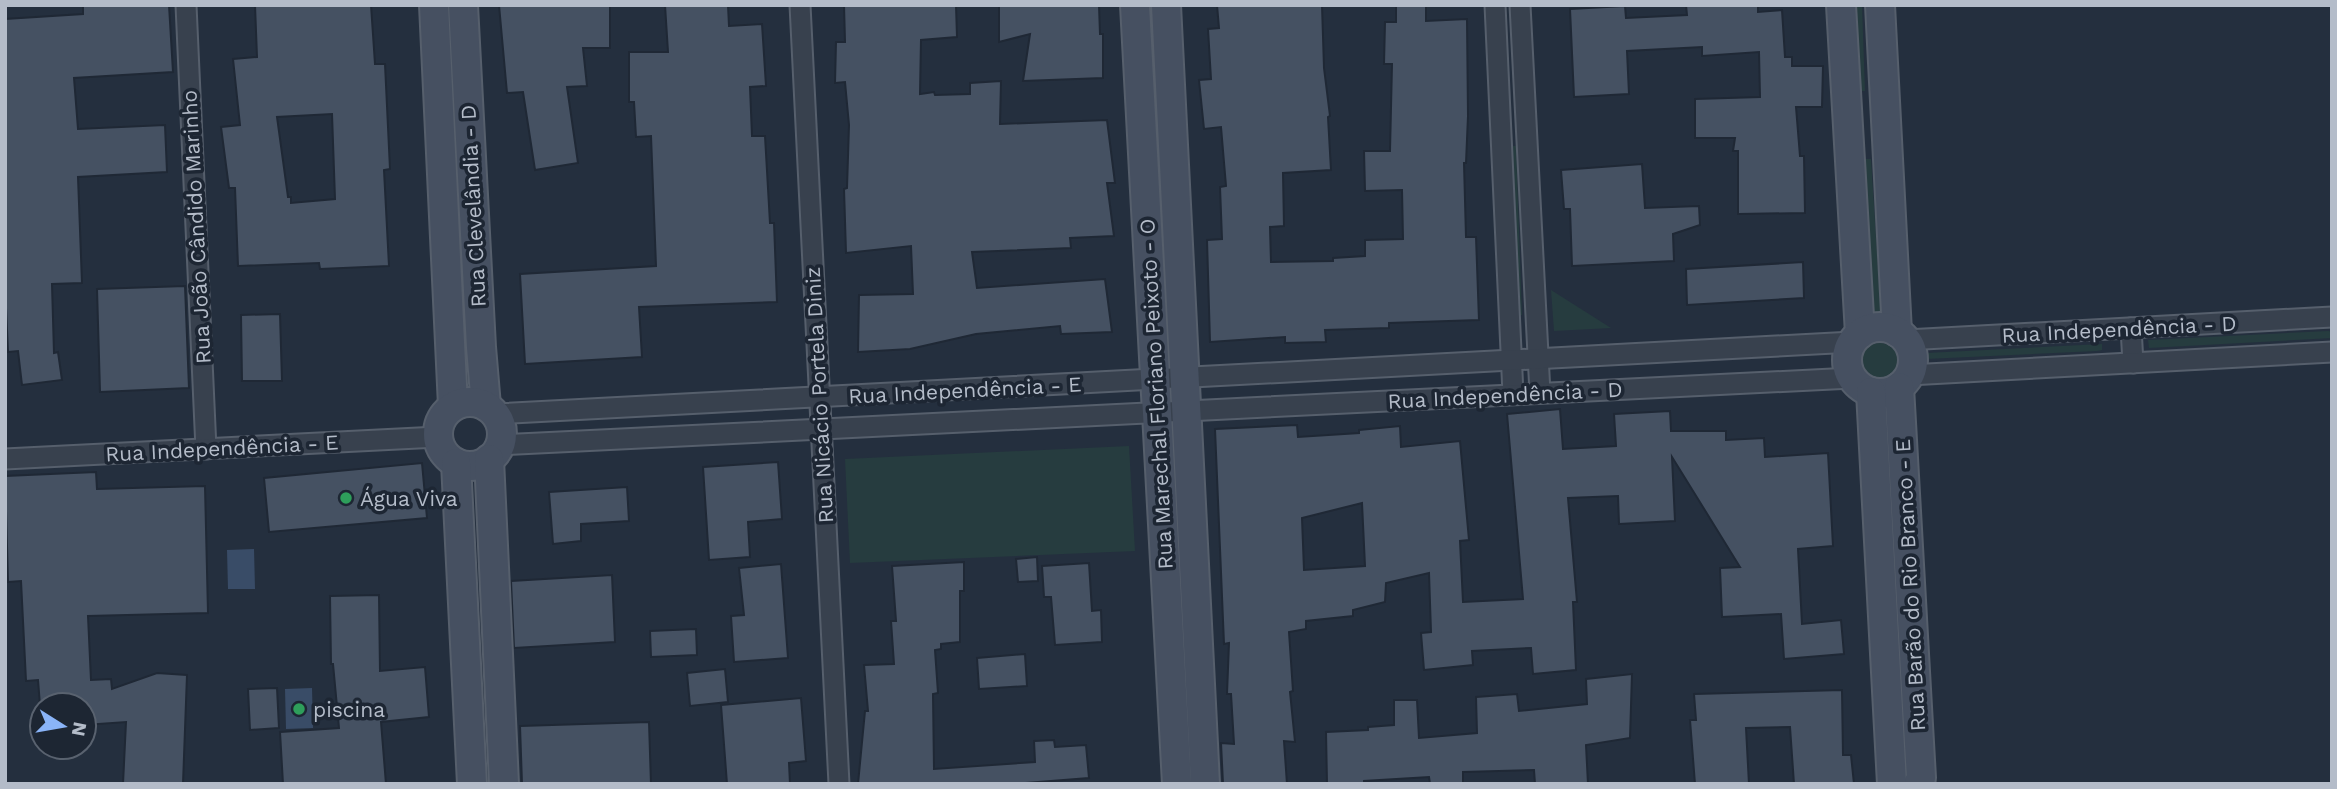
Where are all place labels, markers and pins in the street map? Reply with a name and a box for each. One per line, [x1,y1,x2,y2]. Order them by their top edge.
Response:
place label: Água Viva [360,486,458,511]
marker: Água Viva [338,490,354,506]
place label: piscina [313,697,385,722]
marker: piscina [291,701,307,717]

